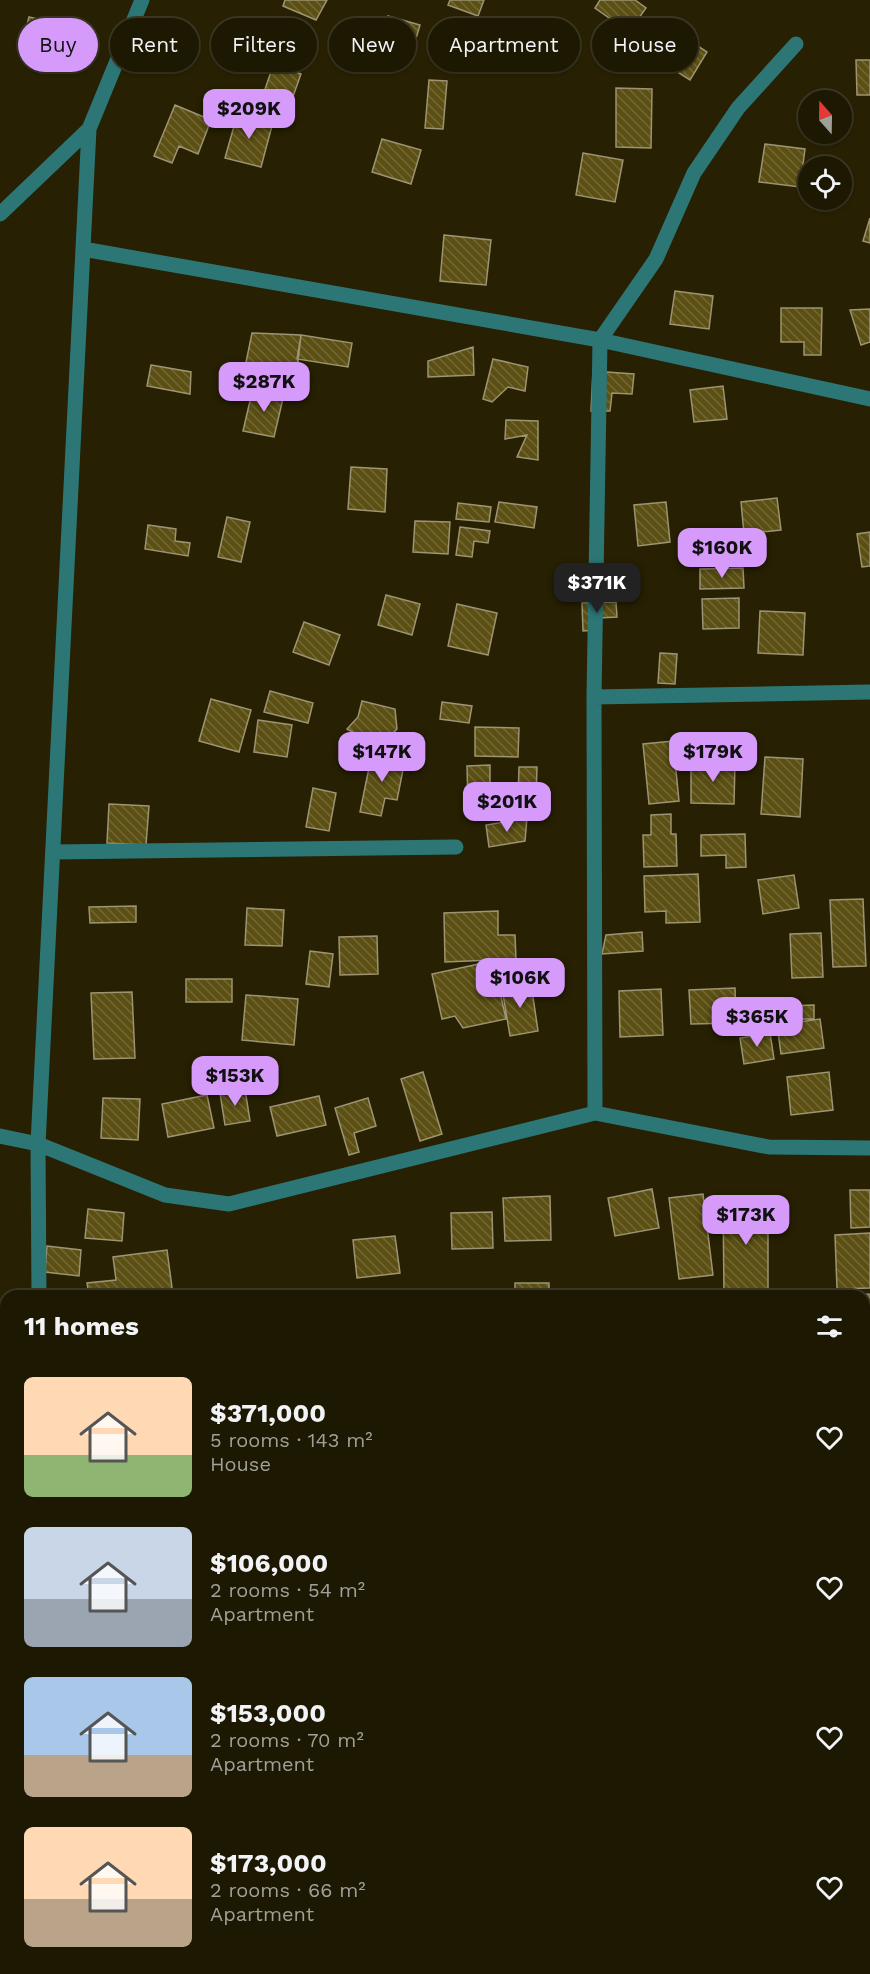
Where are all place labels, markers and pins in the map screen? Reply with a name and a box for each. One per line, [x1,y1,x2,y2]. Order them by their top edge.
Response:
pin: $209K [207,89,291,140]
pin: $287K [222,362,306,413]
pin: $160K [680,528,764,579]
pin: $371K [555,563,639,614]
pin: $147K [340,732,424,783]
pin: $179K [671,732,755,783]
pin: $201K [465,782,549,833]
pin: $106K [478,958,562,1009]
pin: $365K [715,997,799,1048]
pin: $153K [193,1056,277,1107]
pin: $173K [704,1195,788,1246]

